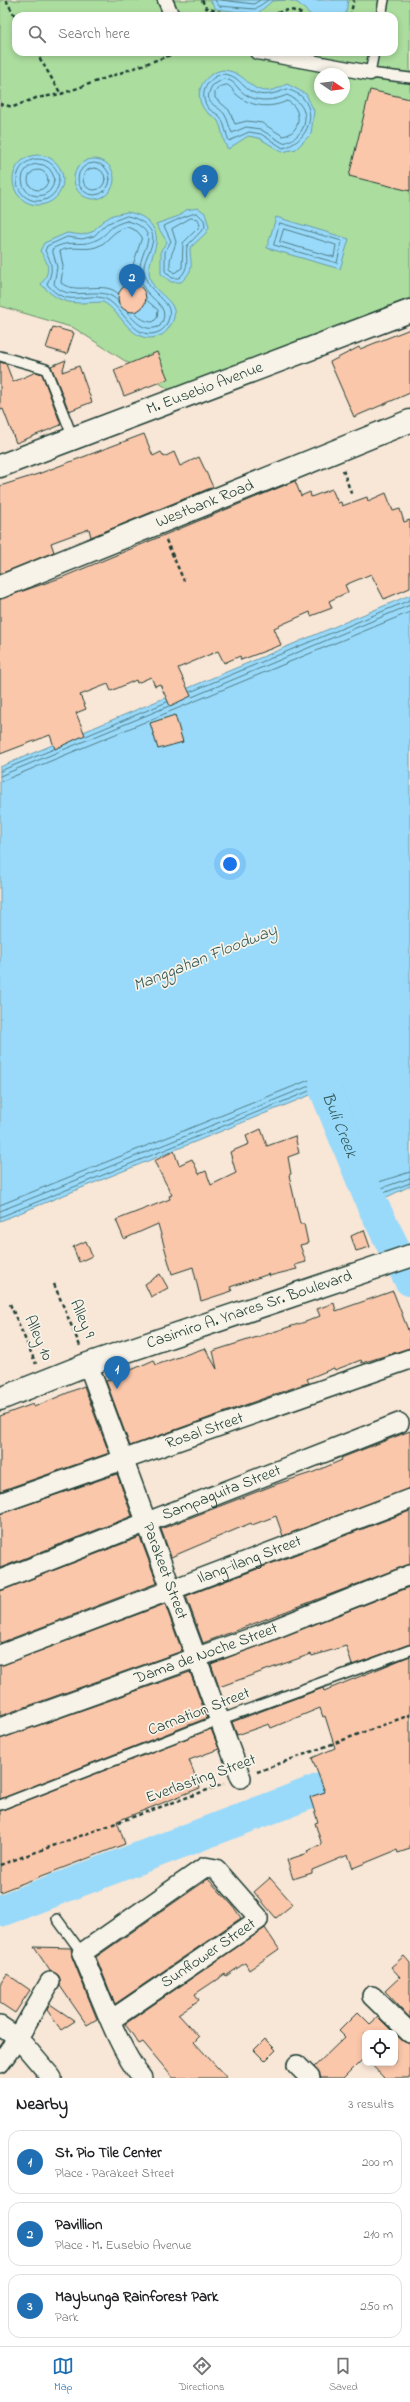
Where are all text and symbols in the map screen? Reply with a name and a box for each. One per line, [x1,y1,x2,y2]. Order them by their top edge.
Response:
search box [12,12,398,56]
icon: search [26,23,48,45]
text: Search here [58,23,130,45]
north arrow [314,68,350,104]
pin: 3 [192,165,218,198]
pin: 2 [119,264,145,297]
street label: M. Eusebio Avenue [143,355,267,421]
street label: Westbank Road [152,473,258,535]
your location [220,854,240,874]
water label: Manggahan Floodway [129,918,282,999]
water label: Buli Creek [315,1089,365,1163]
street label: Casimiro A. Ynares Sr. Boulevard [144,1264,355,1355]
street label: Alley 9 [63,1296,101,1342]
street label: Alley 10 [17,1312,59,1365]
pin: 1 [104,1356,130,1389]
street label: Rosal Street [163,1406,248,1456]
street label: Sampaguita Street [158,1458,285,1527]
street label: Parakeet Street [136,1519,194,1624]
street label: Ilang-ilang Street [194,1529,306,1591]
street label: Dama de Noche Street [130,1616,282,1691]
street label: Carnation Street [144,1681,254,1743]
street label: Everlasting Street [143,1748,260,1810]
street label: Sunflower Street [156,1912,262,1995]
map controls [362,2030,398,2066]
button: locate [362,2030,398,2066]
text: Nearby [16,2092,68,2117]
text: 3 results [348,2095,394,2114]
text: St. Pio Tile Center [55,2142,162,2164]
text: 1 [28,2153,32,2172]
text: 200 m [362,2153,393,2172]
text: Place · Parakeet Street [55,2164,174,2183]
text: Pavillion [55,2214,102,2236]
text: 2 [27,2225,33,2244]
text: 210 m [363,2225,393,2244]
text: Place · M. Eusebio Avenue [55,2236,191,2255]
text: Maybunga Rainforest Park [55,2286,218,2308]
text: 3 [27,2297,33,2316]
text: 250 m [360,2297,393,2316]
text: Park [55,2308,79,2327]
tab: Map [52,2355,74,2395]
tab: Directions [179,2355,225,2395]
tab: Saved [329,2355,358,2395]

